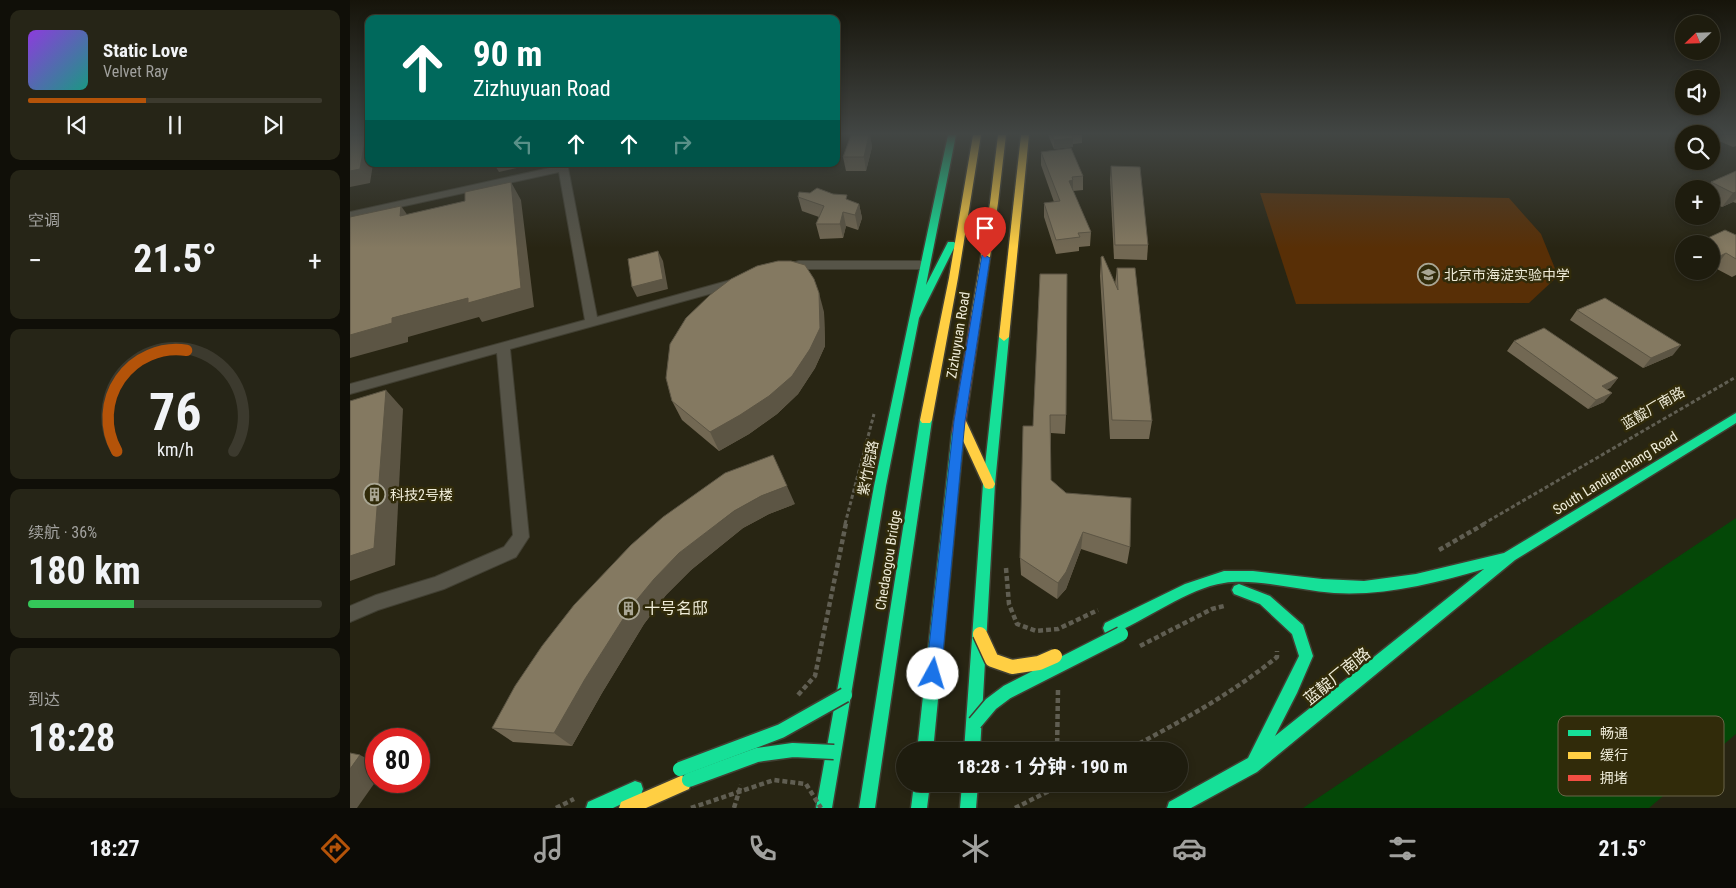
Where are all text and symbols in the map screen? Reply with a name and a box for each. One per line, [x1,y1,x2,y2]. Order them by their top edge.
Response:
north arrow [1675,15,1720,60]
map controls [1675,15,1720,280]
text: 90 m [473,34,542,75]
icon: ahead [390,35,455,100]
text: Static Love [103,39,188,62]
text: Velvet Ray [103,62,168,81]
button: sound [1675,70,1720,115]
text: Zizhuyuan Road [473,76,611,101]
icon: previous [63,111,91,139]
icon: pause [161,111,189,139]
icon: next [259,111,287,139]
button: search [1675,125,1720,170]
icon: left [509,130,537,158]
icon: ahead [562,130,590,158]
icon: ahead [615,130,643,158]
icon: right [668,130,696,158]
button: + [1675,180,1720,225]
pin [964,207,1006,258]
text: 空调 [28,211,60,230]
icon: arrive [971,214,999,242]
button: − [1675,235,1720,280]
text: 21.5° [133,237,217,281]
text: − [28,244,42,277]
text: + [308,244,322,277]
school or university icon: 北京市海淀实验中学 [1416,263,1440,287]
place label: 北京市海淀实验中学 [1444,267,1570,283]
street label: Zizhuyuan Road [943,290,973,380]
text: 76 [149,382,201,443]
street label: 蓝靛厂南路 [1619,384,1687,432]
street label: South Landianchang Road [1550,428,1680,518]
text: km/h [157,439,193,460]
street label: 紫竹院路 [855,439,881,497]
building icon: 科技2号楼 [362,483,386,507]
place label: 科技2号楼 [390,487,453,503]
street label: Chedaogou Bridge [872,508,904,611]
text: 续航 · 36% [28,523,97,542]
text: 180 km [28,549,141,593]
building icon: 十号名邸 [616,596,640,620]
place label: 十号名邸 [644,599,708,618]
street label: 蓝靛厂南路 [1300,643,1374,709]
position arrow [906,647,958,699]
text: 到达 [28,690,60,709]
text: 18:28 [28,716,115,760]
legend [1558,716,1724,796]
text: 畅通 [1600,725,1628,741]
speed limit sign: 80 [365,728,430,793]
text: 缓行 [1600,747,1628,763]
text: 18:28 · 1 分钟 · 190 m [956,755,1128,778]
text: 拥堵 [1600,770,1628,786]
icon: directions [318,831,353,866]
icon: music [531,831,566,866]
icon: phone [745,831,780,866]
icon: climate [958,831,993,866]
icon: car [1172,831,1207,866]
icon: filters [1385,831,1420,866]
text: 18:27 [89,836,140,861]
text: 21.5° [1598,836,1647,861]

